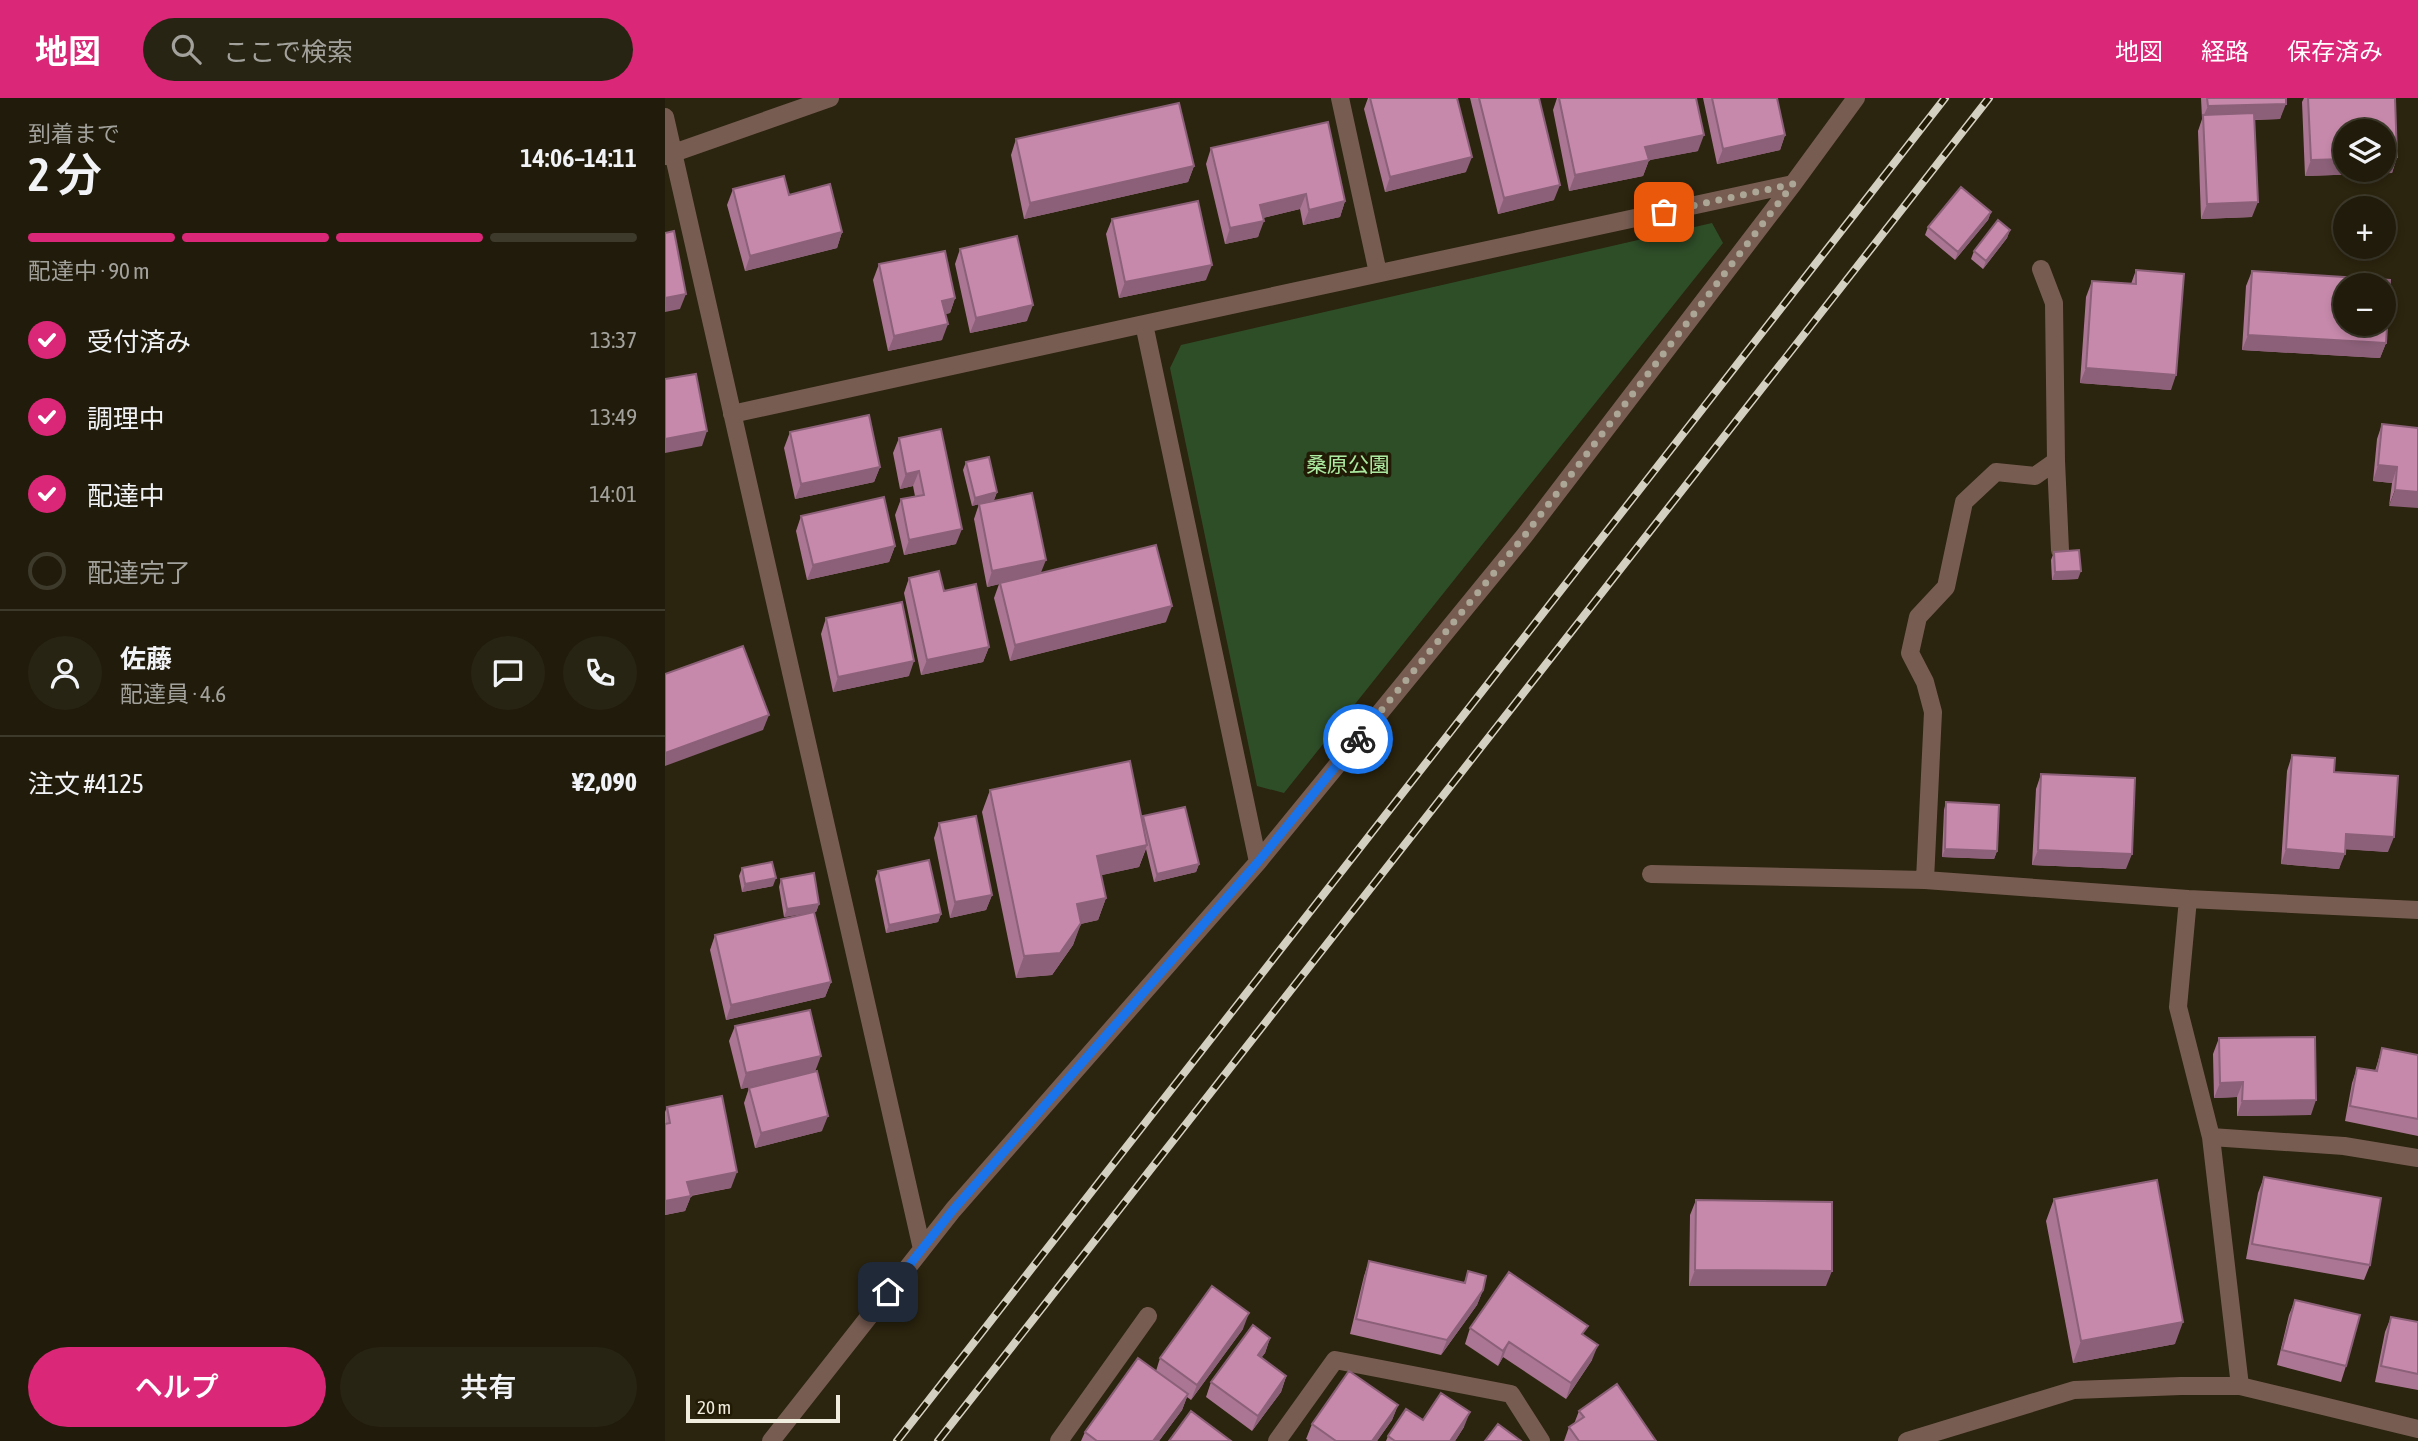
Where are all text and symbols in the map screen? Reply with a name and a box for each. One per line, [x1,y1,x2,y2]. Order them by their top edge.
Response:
search box [143,18,633,81]
icon: search [167,30,205,68]
text: 地図 [35,32,101,70]
text: ここで検索 [223,37,353,67]
text: 地図 [2115,38,2163,65]
text: 経路 [2201,38,2249,65]
text: 保存済み [2287,38,2383,65]
map controls [2333,119,2396,336]
button: layers [2333,119,2396,182]
text: 到着まで [28,121,120,147]
text: 14:06–14:11 [520,143,637,173]
text: 2 分 [28,148,102,201]
pin [1634,182,1694,242]
icon: bag [1645,193,1683,231]
button: + [2333,196,2396,259]
text: 配達中 · 90 m [28,258,150,284]
button: − [2333,273,2396,336]
icon: check [28,321,66,359]
text: 受付済み [87,327,191,357]
text: 13:37 [590,327,637,353]
icon: check [28,398,66,436]
text: 調理中 [87,404,165,434]
text: 13:49 [590,404,637,430]
park label: 桑原公園 [1306,452,1390,476]
icon: check [28,475,66,513]
text: 配達中 [87,481,165,511]
text: 14:01 [589,481,637,507]
text: 配達完了 [87,558,191,588]
button: person [28,636,102,710]
button: chat [471,636,545,710]
button: phone [563,636,637,710]
text: 佐藤 [120,644,172,674]
text: 配達員 · 4.6 [120,681,226,707]
courier [1323,704,1393,774]
icon: bike [1339,720,1377,758]
text: ¥2,090 [572,767,637,797]
text: 注文 #4125 [28,769,144,799]
pin [858,1262,918,1322]
icon: home [869,1273,907,1311]
button: ヘルプ [28,1347,326,1427]
button: 共有 [340,1347,637,1427]
scale bar [686,1392,840,1424]
text: 20 m [697,1396,731,1418]

